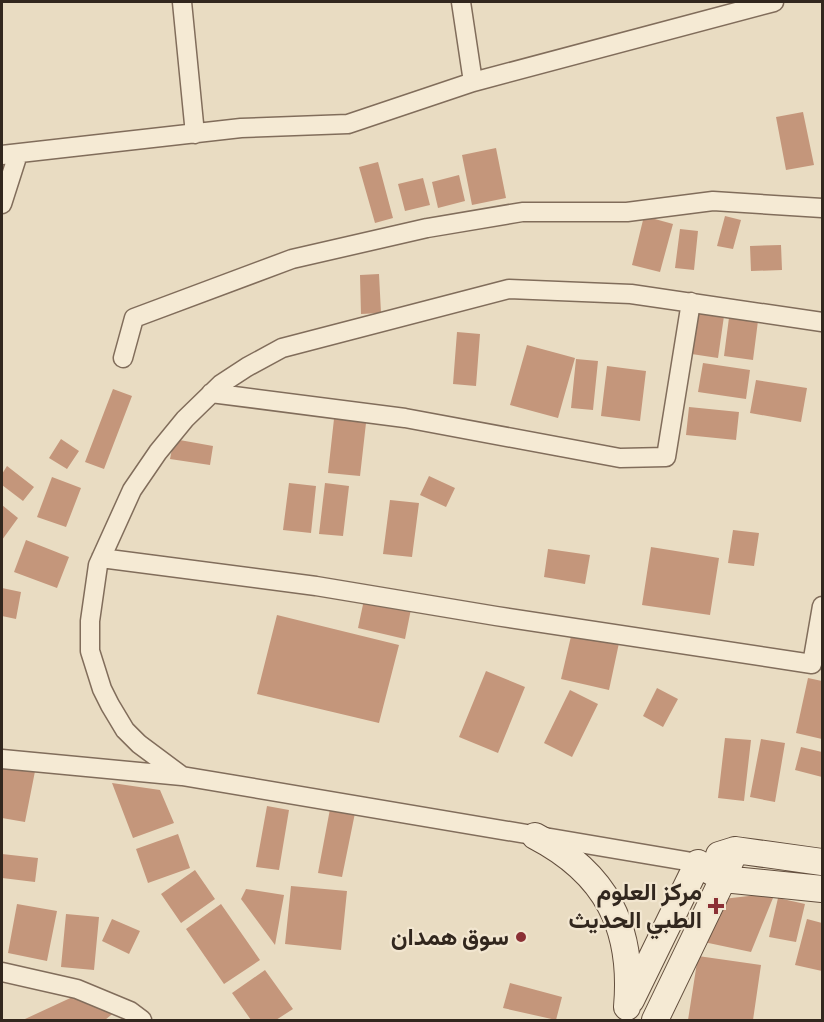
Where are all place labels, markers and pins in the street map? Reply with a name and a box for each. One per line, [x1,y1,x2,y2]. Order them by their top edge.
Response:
place label: مركز العلوم الطبي الحديث [568,877,702,940]
marker: مركز العلوم الطبي الحديث [707,897,725,915]
place label: سوق همدان [391,922,509,952]
marker: سوق همدان [514,930,528,944]

